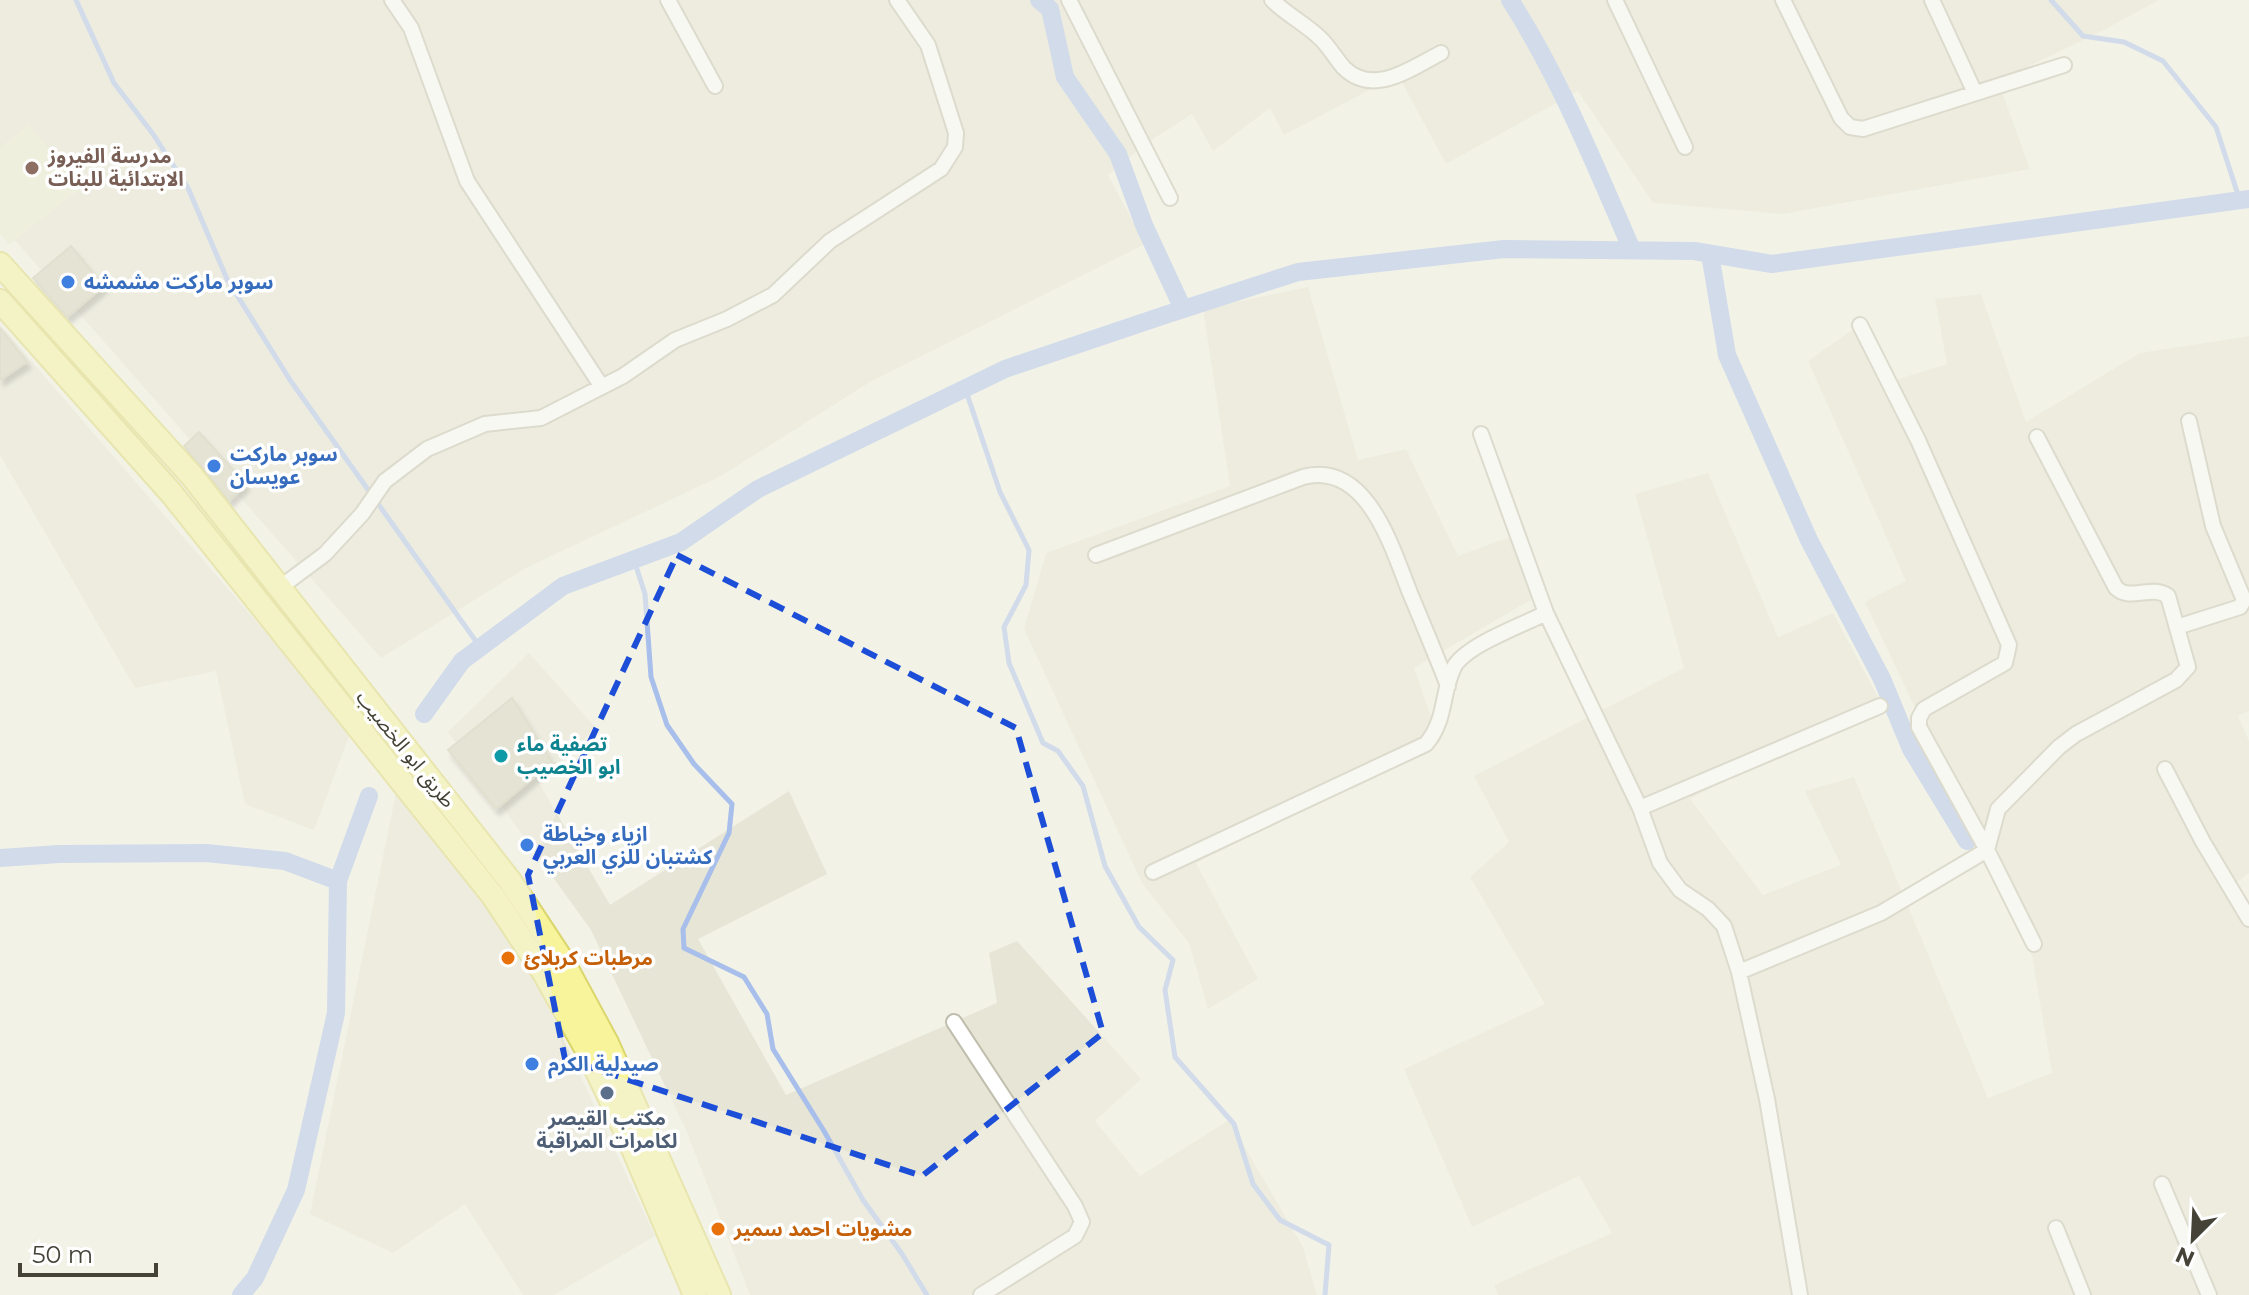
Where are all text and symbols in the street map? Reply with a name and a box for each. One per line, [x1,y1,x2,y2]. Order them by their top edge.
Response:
place label: مدرسة الفيروز الابتدائية للبنات [47,144,184,191]
marker: مدرسة الفيروز الابتدائية للبنات [23,159,41,177]
place label: سوبر ماركت مشمشه [84,270,273,294]
marker: سوبر ماركت مشمشه [59,273,77,291]
place label: سوبر ماركت عويسان [230,442,338,489]
marker: سوبر ماركت عويسان [205,457,223,475]
street label: طريق ابو الخصيب [351,685,461,813]
place label: تصفية ماء ابو الخصيب [517,732,621,779]
marker: تصفية ماء ابو الخصيب [492,747,510,765]
place label: ازياء وخياطة كشتبان للزي العربي [543,822,713,874]
marker: ازياء وخياطة كشتبان للزي العربي [518,836,536,854]
place label: مرطبات كربلائ [524,946,653,970]
marker: مرطبات كربلائ [499,949,517,967]
place label: صيدلية الكرم [548,1052,659,1079]
marker: صيدلية الكرم [523,1055,541,1073]
marker: مكتب القيصر لكامرات المراقبة [598,1084,616,1102]
place label: مكتب القيصر لكامرات المراقبة [537,1106,677,1153]
north arrow [2153,1199,2233,1279]
place label: مشويات احمد سمير [733,1217,912,1241]
marker: مشويات احمد سمير [709,1220,727,1238]
scale bar [20,1227,156,1277]
text: 50 m [32,1240,93,1269]
text: N [2171,1241,2199,1273]

